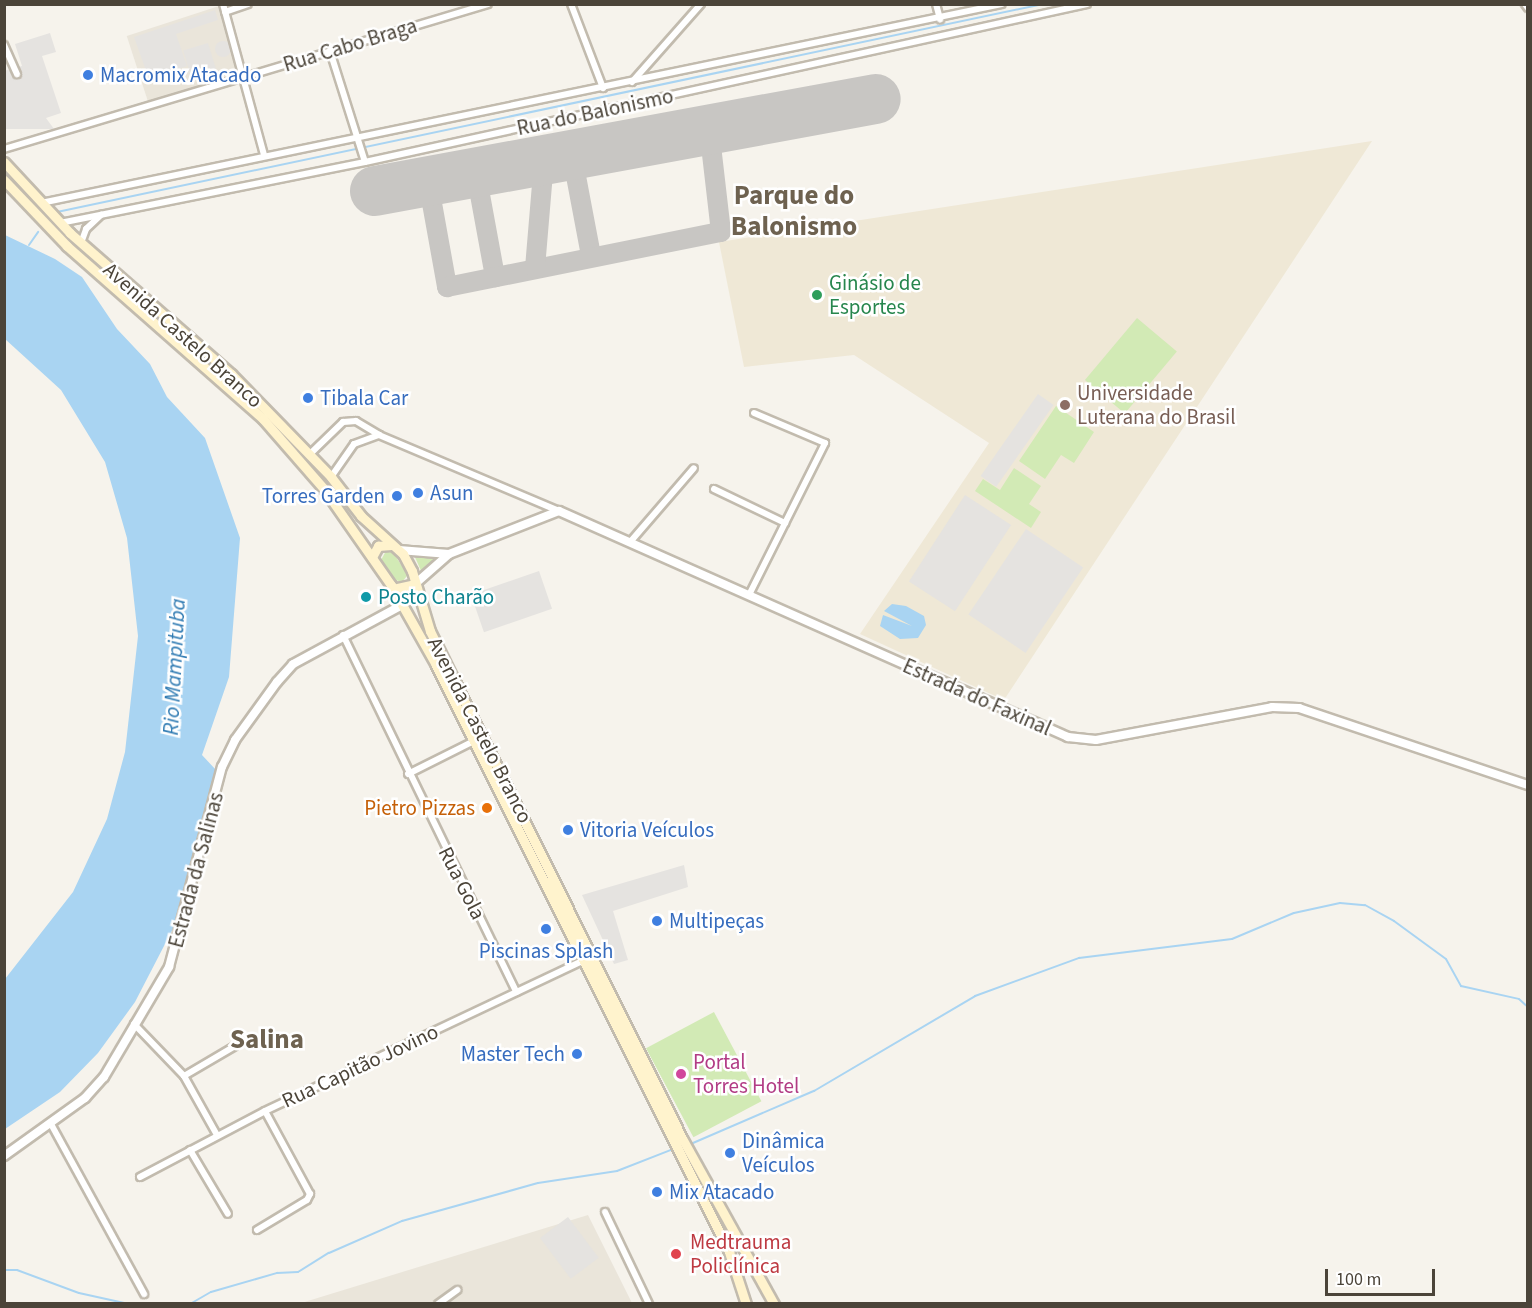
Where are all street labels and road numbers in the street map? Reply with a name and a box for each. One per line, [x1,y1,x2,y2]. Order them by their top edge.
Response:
street label: Rua Cabo Braga [280,13,420,77]
street label: Rua do Balonismo [514,83,676,141]
street label: Avenida Castelo Branco [98,257,268,413]
street label: Avenida Castelo Branco [422,633,538,827]
street label: Estrada do Faxinal [899,653,1055,741]
street label: Estrada da Salinas [163,789,229,951]
street label: Rua Gola [433,842,491,924]
street label: Rua Capitão Jovino [278,1019,442,1113]

